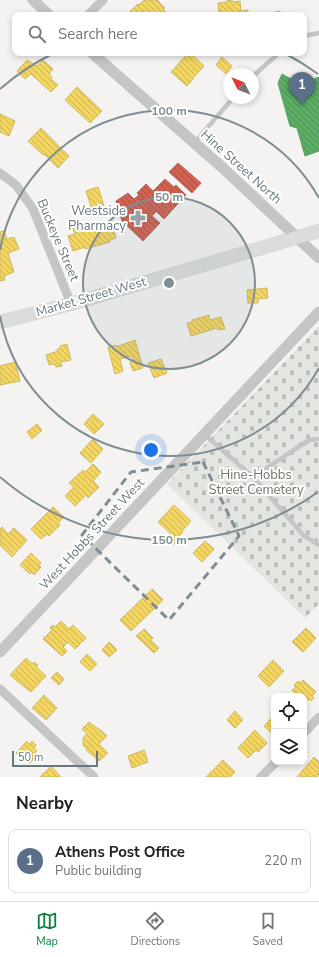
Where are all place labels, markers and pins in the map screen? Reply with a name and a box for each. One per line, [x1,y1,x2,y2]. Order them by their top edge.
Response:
pin: 1 [289,72,315,105]
place label: Westside Pharmacy [68,202,126,235]
pharmacy icon: Westside Pharmacy [129,209,147,227]
centre of rings [162,276,176,290]

